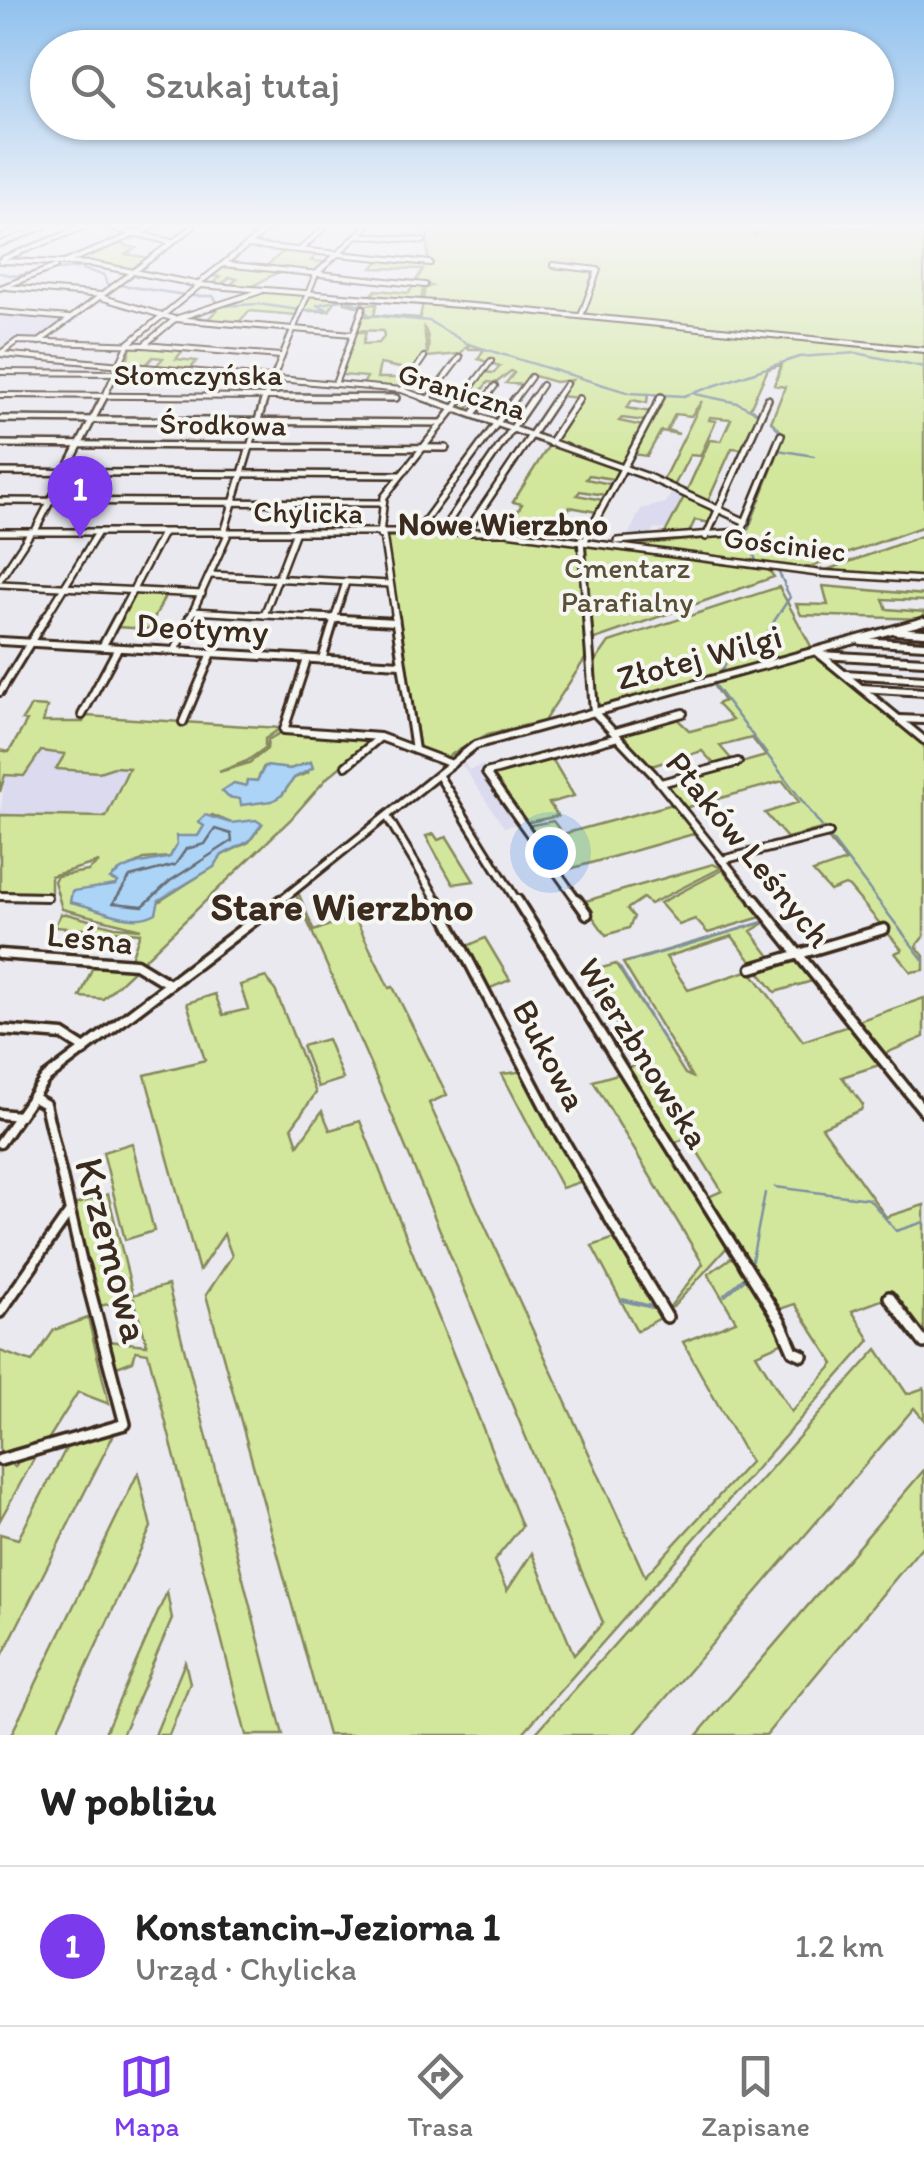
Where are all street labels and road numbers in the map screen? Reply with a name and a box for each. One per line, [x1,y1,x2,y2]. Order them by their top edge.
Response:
street label: Graniczna [394,354,531,428]
street label: Słomczyńska [113,356,283,393]
street label: Środkowa [159,404,287,444]
street label: Chylicka [253,493,363,531]
street label: Gościniec [722,518,848,570]
street label: Deotymy [134,604,270,652]
street label: Złotej Wilgi [612,615,786,699]
street label: Ptaków Leśnych [657,742,841,956]
street label: Leśna [45,913,135,963]
street label: Wierzbnowska [569,950,719,1156]
street label: Bukowa [503,992,597,1118]
street label: Krzemowa [64,1152,162,1348]

